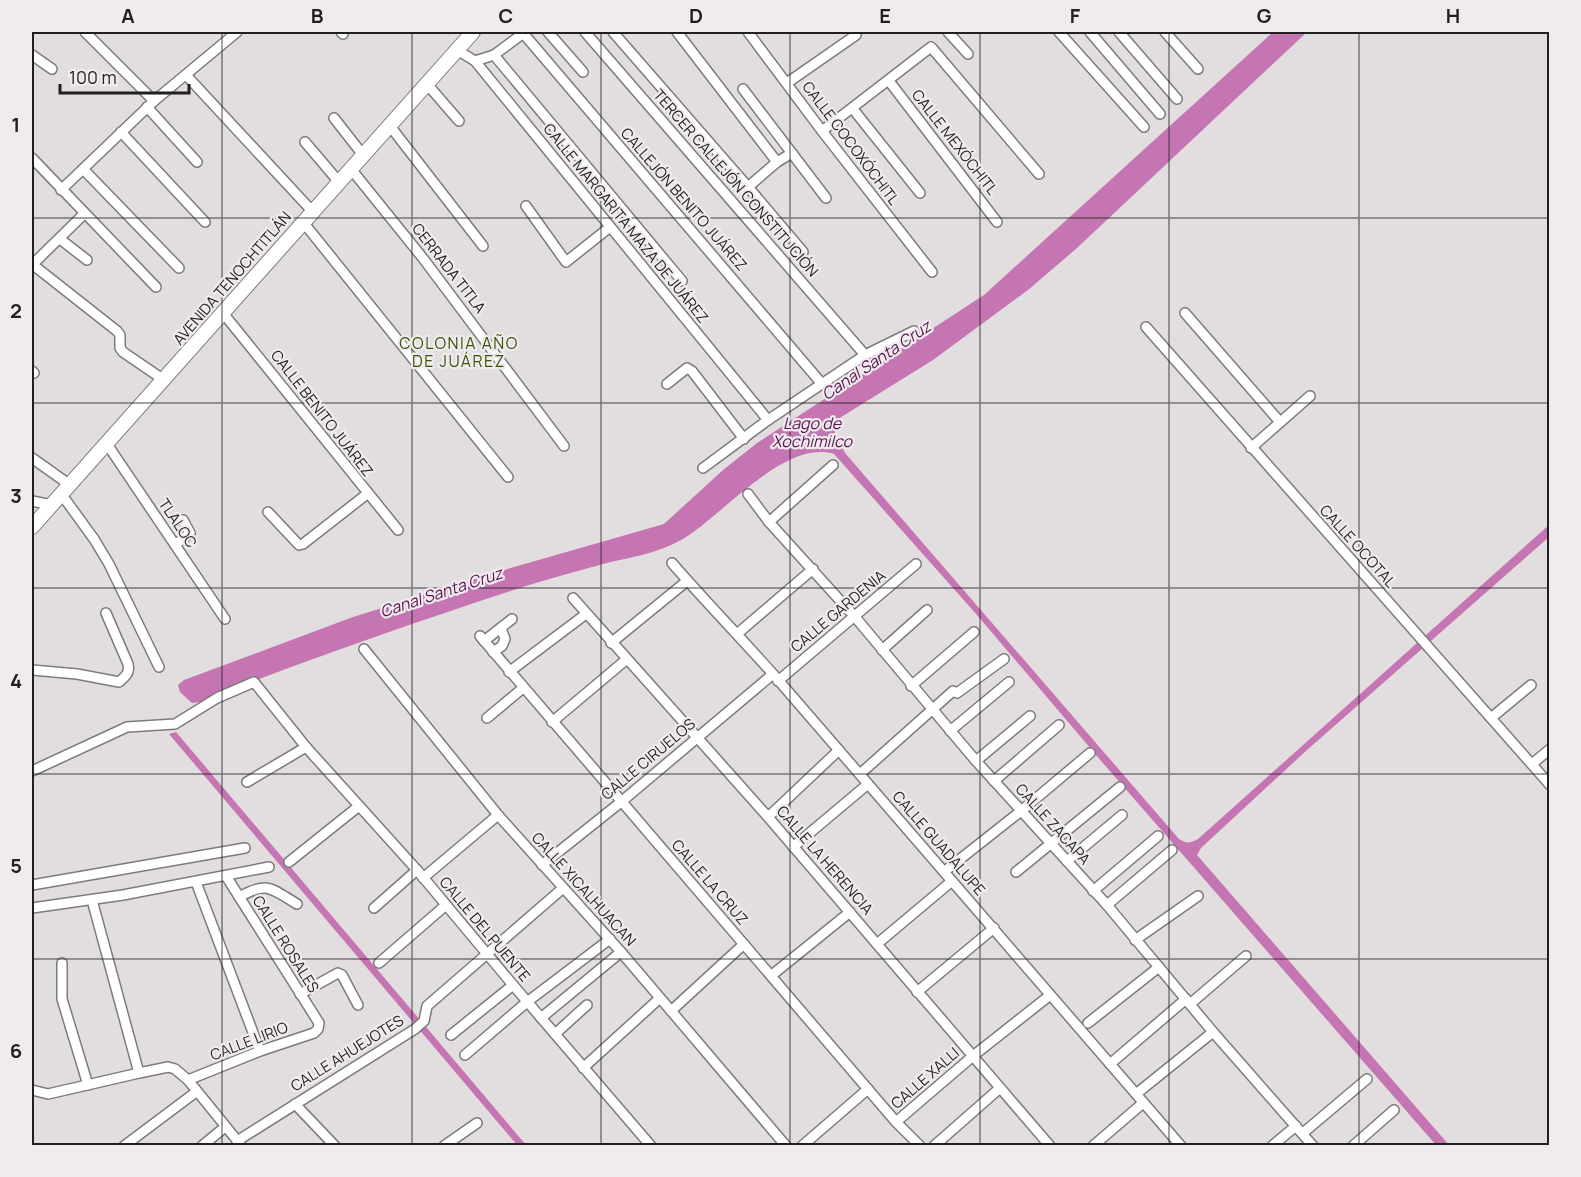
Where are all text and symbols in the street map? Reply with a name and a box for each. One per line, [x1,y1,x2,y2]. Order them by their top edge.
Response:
text: A [121,2,135,29]
text: B [311,2,324,29]
text: C [499,2,513,29]
text: D [689,2,703,29]
text: E [879,2,891,29]
text: F [1070,2,1081,29]
text: G [1257,2,1272,29]
text: H [1446,2,1460,29]
scale bar [60,57,189,95]
text: 100 m [69,65,117,89]
street label: CALLE COCOXÓCHITL [798,77,905,209]
street label: TERCER CALLEJÓN CONSTITUCIÓN [649,85,823,281]
street label: CALLE MEXÓCHITL [907,85,1003,199]
text: 1 [12,111,20,138]
street label: CALLE MARGARITA MAZA DE JUÁREZ [539,119,713,327]
street label: CALLEJÓN BENITO JUÁREZ [616,123,752,275]
street label: AVENIDA TENOCHTITLÁN [168,207,296,349]
street label: CERRADA TITLA [407,219,491,318]
text: 2 [10,297,22,324]
water label: Canal Santa Cruz [817,314,936,405]
district label: COLONIA AÑO DE JUÁREZ [399,332,519,372]
street label: CALLE BENITO JUÁREZ [266,346,378,480]
water label: Lago de Xochimilco [772,412,854,452]
text: 3 [10,482,22,509]
street label: TLALOC [154,494,202,552]
street label: CALLE OCOTAL [1315,500,1401,592]
water label: Canal Santa Cruz [377,561,507,622]
street label: CALLE GARDENIA [786,565,890,657]
text: 4 [10,667,22,694]
street label: CALLE CIRUELOS [596,713,700,805]
street label: CALLE ZACAPA [1011,779,1096,870]
street label: CALLE GUADALUPE [888,786,990,900]
street label: CALLE LA HERENCIA [772,801,878,919]
street label: CALLE XICALHUACAN [527,827,641,951]
street label: CALLE LA CRUZ [667,835,753,929]
text: 5 [10,852,22,879]
street label: CALLE DEL PUENTE [435,872,535,986]
street label: CALLE ROSALES [248,891,324,997]
street label: CALLE AHUEJOTES [287,1010,407,1096]
street label: CALLE LIRIO [207,1016,291,1065]
text: 6 [10,1037,22,1064]
street label: CALLE XALLI [886,1042,964,1114]

